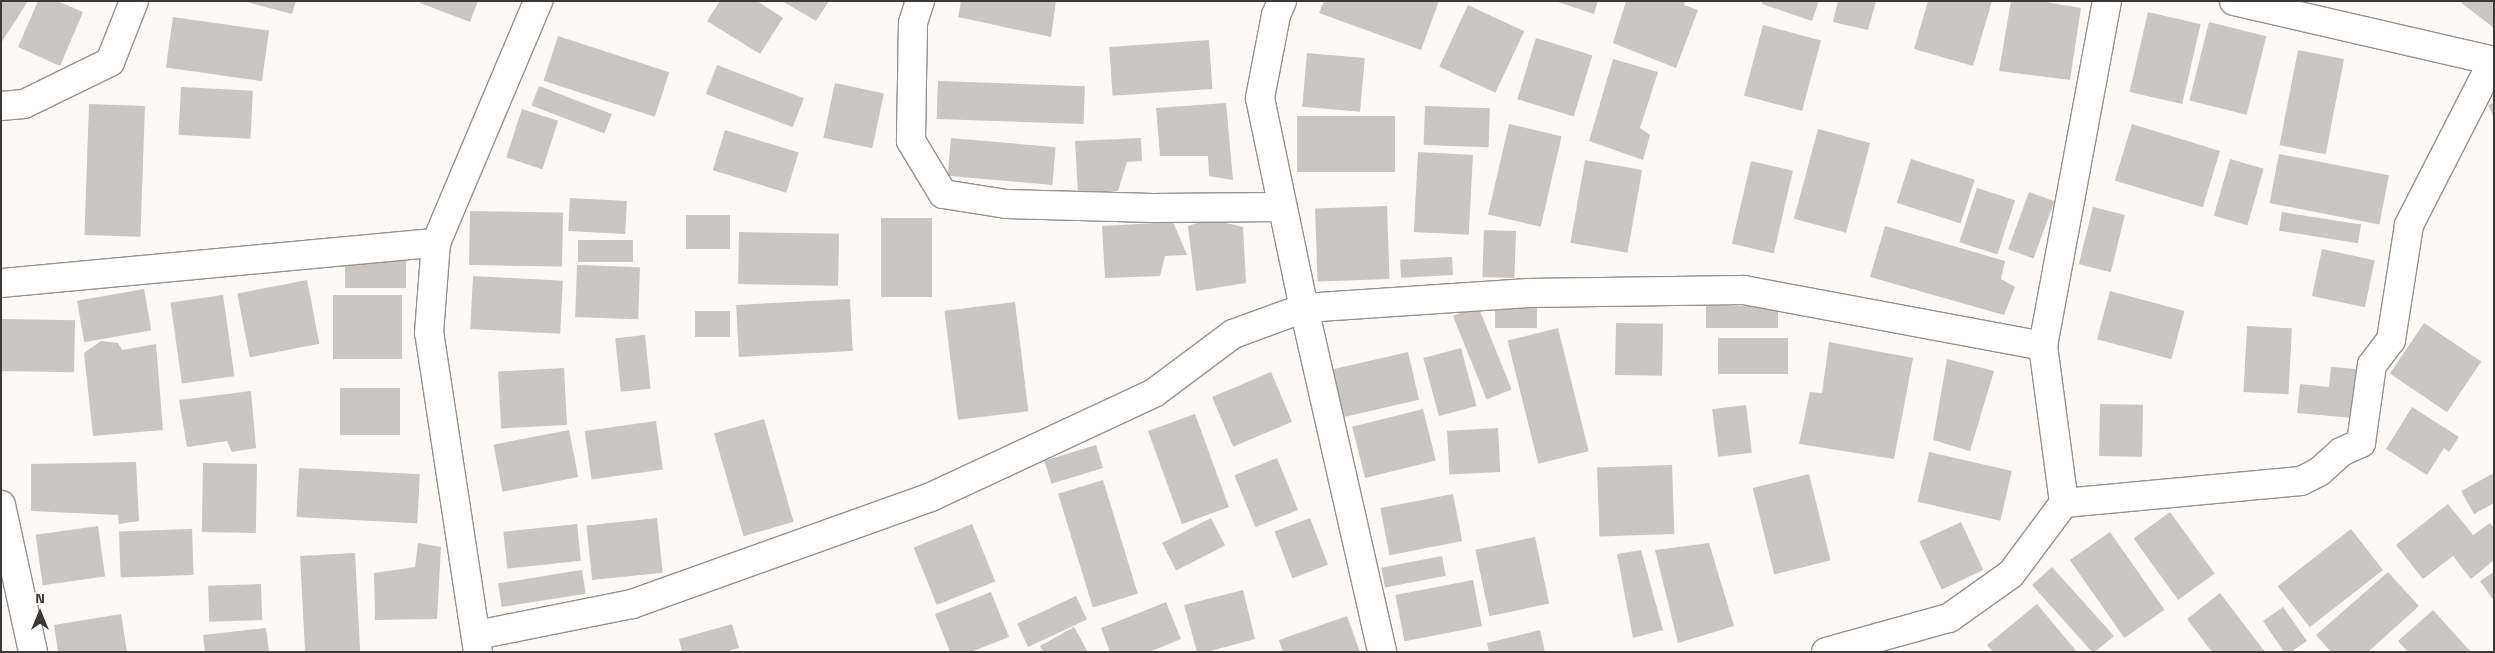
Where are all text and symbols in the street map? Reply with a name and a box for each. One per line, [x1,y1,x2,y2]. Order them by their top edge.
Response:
text: N [35,587,45,608]
north arrow [15,588,65,638]

